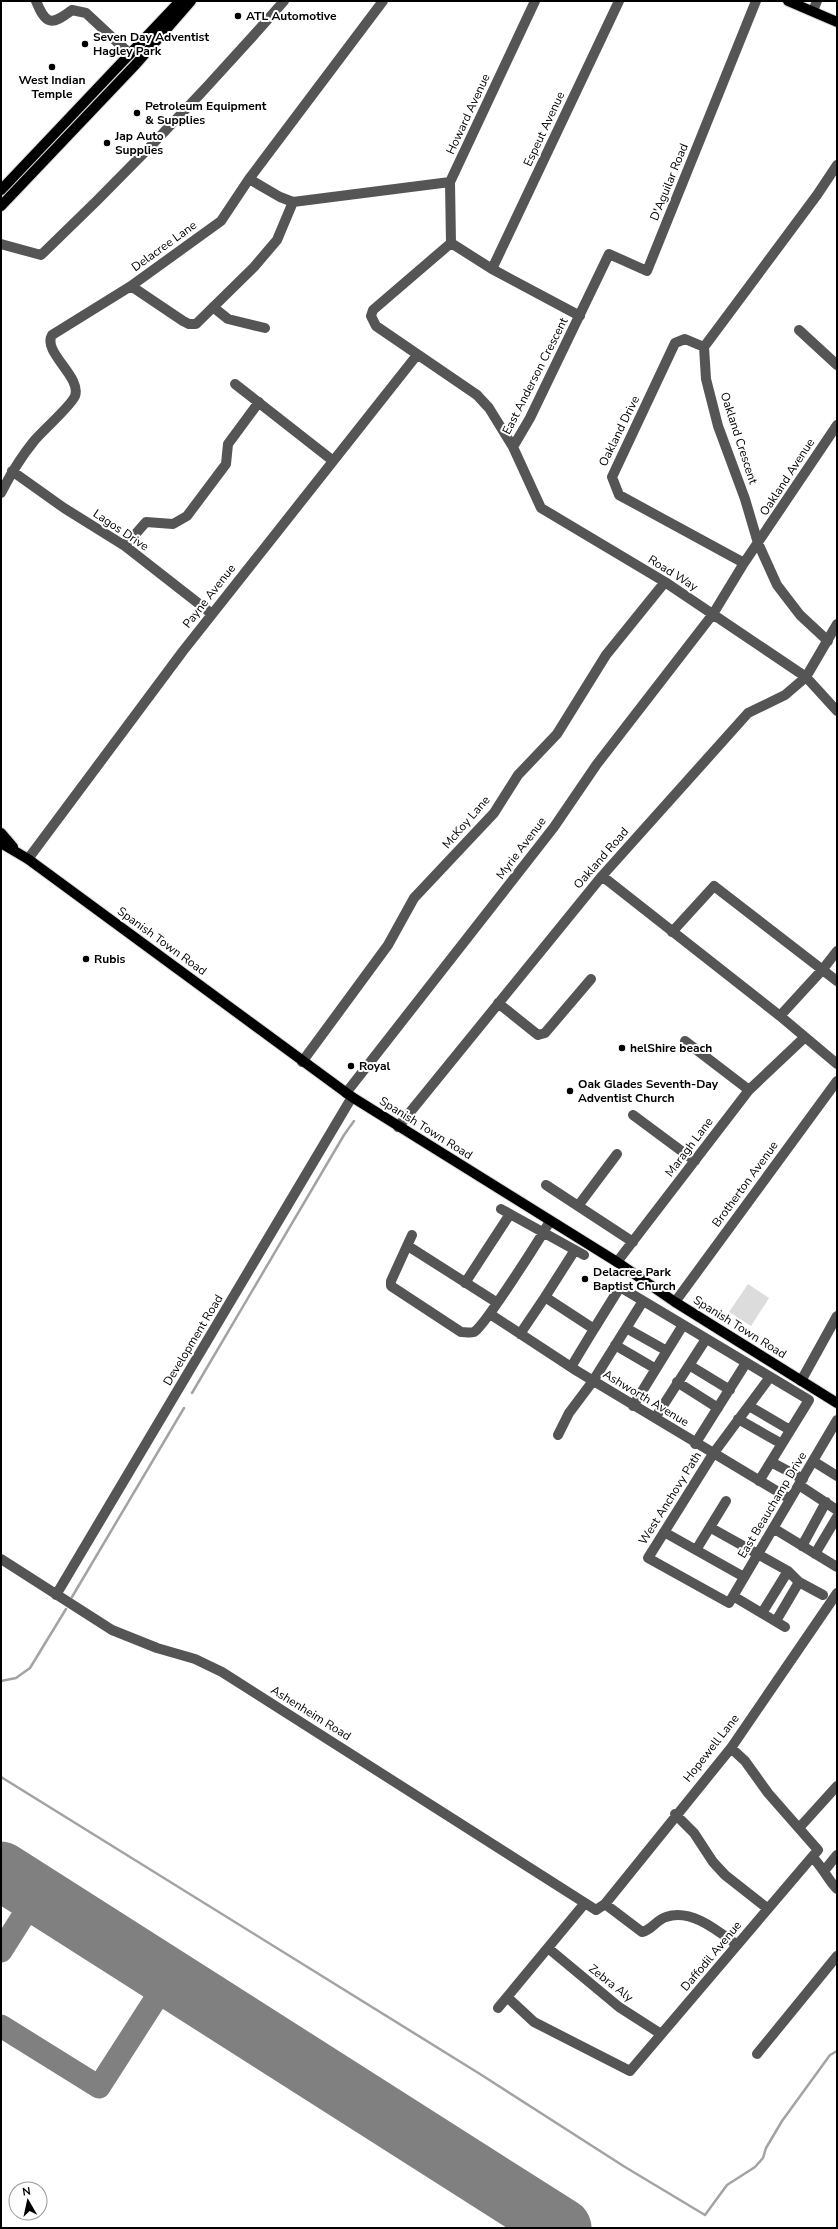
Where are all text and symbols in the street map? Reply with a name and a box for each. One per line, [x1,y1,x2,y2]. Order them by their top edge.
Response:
place label: ATL Automotive [246,8,337,24]
marker: ATL Automotive [233,11,243,21]
place label: Seven Day Adventist Hagley Park [93,29,209,59]
marker: Seven Day Adventist Hagley Park [80,39,90,49]
marker: West Indian Temple [47,62,57,72]
street label: Howard Avenue [442,71,494,157]
place label: West Indian Temple [19,72,86,102]
street label: Espeut Avenue [520,89,568,169]
place label: Petroleum Equipment & Supplies [145,98,267,128]
marker: Petroleum Equipment & Supplies [132,108,142,118]
place label: Jap Auto Supplies [114,128,164,158]
marker: Jap Auto Supplies [102,138,112,148]
street label: D'Aguilar Road [646,141,692,223]
street label: Delacree Lane [128,217,200,275]
street label: East Anderson Crescent [499,314,572,437]
street label: Oakland Crescent [717,390,762,487]
street label: Oakland Drive [595,393,643,469]
street label: Oakland Avenue [756,435,818,519]
street label: Lagos Drive [90,505,152,555]
street label: Road Way [645,551,702,595]
street label: Payne Avenue [179,561,239,631]
street label: McKoy Lane [439,792,493,852]
street label: Myrie Avenue [492,814,550,882]
street label: Oakland Road [570,824,632,892]
street label: Spanish Town Road [114,903,210,979]
place label: Rubis [94,951,125,967]
marker: Rubis [81,954,91,964]
place label: helShire beach [630,1040,712,1056]
marker: helShire beach [617,1043,627,1053]
place label: Royal [359,1058,391,1074]
marker: Royal [346,1061,356,1071]
place label: Oak Glades Seventh-Day Adventist Church [578,1076,719,1106]
marker: Oak Glades Seventh-Day Adventist Church [565,1086,575,1096]
street label: Spanish Town Road [376,1093,476,1163]
street label: Maragh Lane [661,1114,717,1180]
street label: Brotherton Avenue [708,1138,782,1230]
place label: Delacree Park Baptist Church [593,1264,676,1294]
marker: Delacree Park Baptist Church [580,1274,590,1284]
street label: Development Road [159,1292,227,1388]
street label: Spanish Town Road [690,1292,790,1362]
street label: Ashworth Avenue [600,1366,692,1430]
street label: West Anchovy Path [635,1448,705,1548]
street label: East Beauchamp Drive [734,1449,810,1561]
street label: Ashenheim Road [268,1682,354,1744]
street label: Hopewell Lane [680,1711,742,1785]
street label: Daffodil Avenue [677,1918,745,1994]
street label: Zebra Aly [585,1961,637,2006]
north arrow [8,2181,48,2221]
text: N [21,2184,32,2200]

